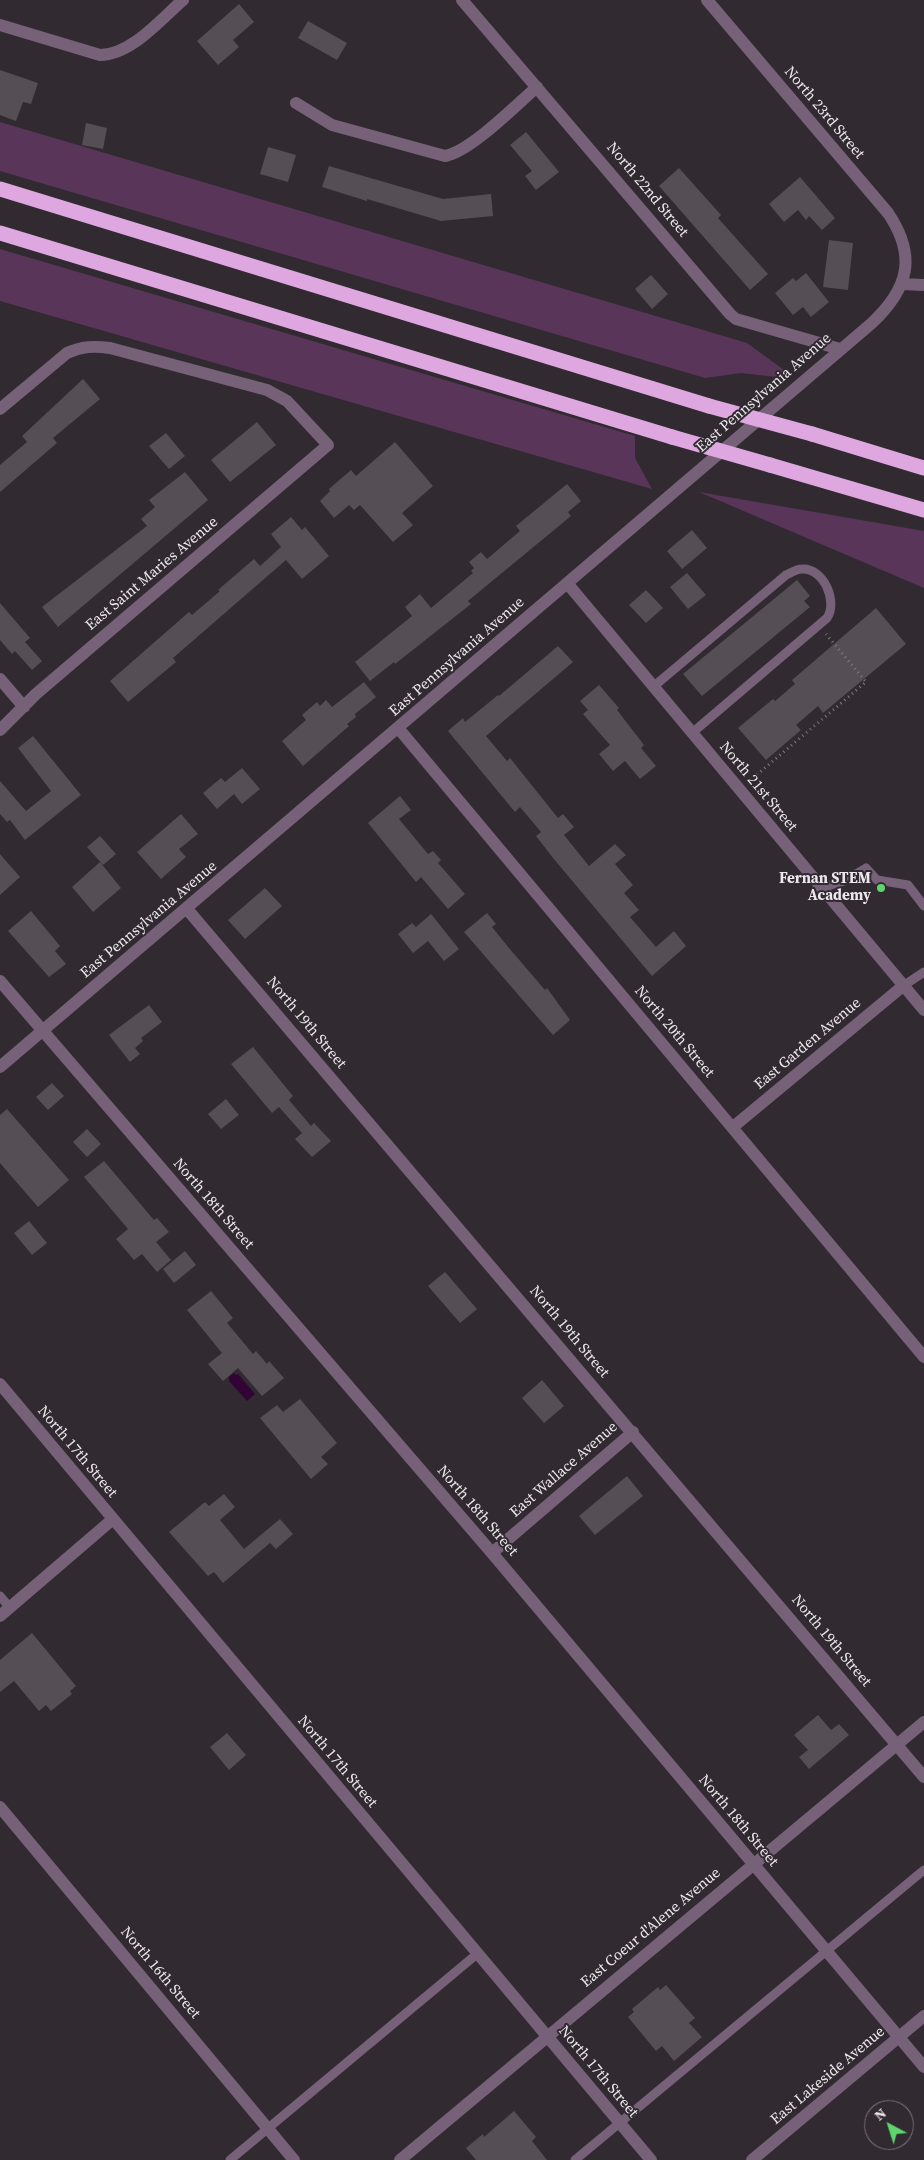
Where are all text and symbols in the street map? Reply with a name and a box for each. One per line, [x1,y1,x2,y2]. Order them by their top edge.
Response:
street label: North 23rd Street [780,63,868,163]
street label: North 22nd Street [602,139,692,241]
street label: East Pennsylvania Avenue [693,329,835,457]
street label: East Saint Maries Avenue [82,513,222,635]
street label: East Pennsylvania Avenue [386,593,528,721]
street label: North 21st Street [715,738,801,836]
street label: East Pennsylvania Avenue [77,858,221,982]
place label: Fernan STEM Academy [779,870,871,905]
marker: Fernan STEM Academy [875,882,887,894]
street label: North 19th Street [262,973,350,1073]
street label: North 20th Street [630,982,718,1082]
street label: East Garden Avenue [751,994,865,1094]
street label: North 18th Street [169,1155,257,1253]
street label: North 19th Street [525,1282,613,1382]
street label: North 17th Street [33,1402,121,1502]
street label: East Wallace Avenue [507,1418,621,1522]
street label: North 18th Street [433,1462,521,1560]
street label: North 19th Street [787,1591,875,1691]
street label: North 17th Street [293,1712,381,1812]
street label: North 18th Street [694,1771,782,1871]
street label: East Coeur d'Alene Avenue [578,1864,724,1992]
street label: North 16th Street [116,1923,204,2023]
street label: North 17th Street [554,2022,642,2122]
street label: East Lakeside Avenue [767,2023,889,2129]
north arrow [864,2100,914,2150]
text: N [870,2103,890,2125]

